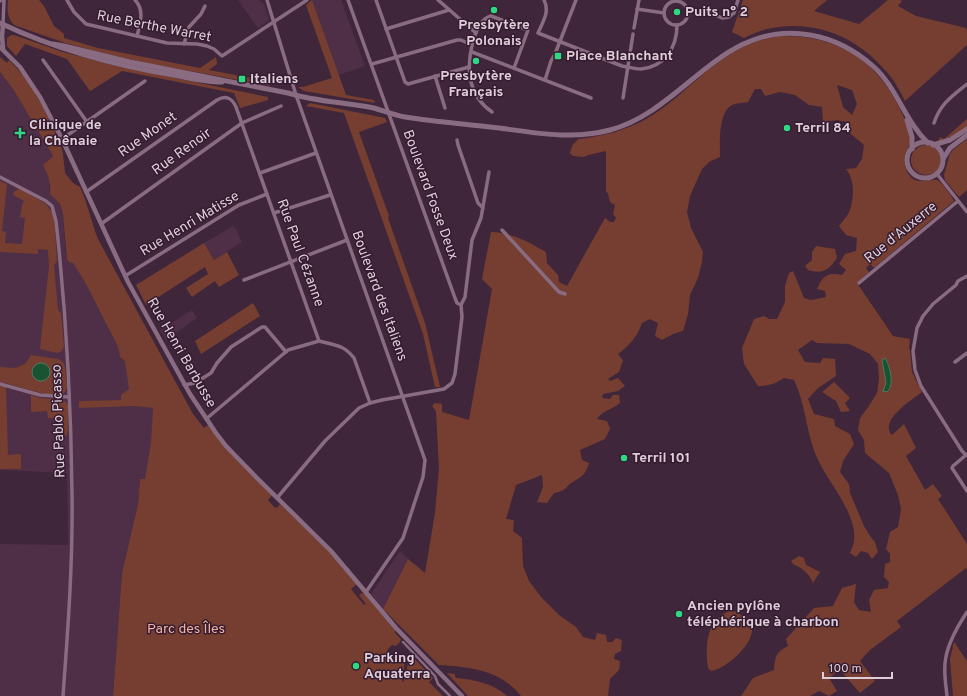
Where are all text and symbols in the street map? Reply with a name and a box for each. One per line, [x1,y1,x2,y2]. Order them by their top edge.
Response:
place label: Puits n° 2 [685,4,748,21]
marker: Presbytère Polonais [489,5,499,15]
marker: Puits n° 2 [672,7,682,17]
street label: Rue Berthe Warret [95,8,213,46]
place label: Presbytère Polonais [458,17,530,50]
place label: Place Blanchant [566,48,673,65]
marker: Place Blanchant [553,51,563,61]
marker: Presbytère Français [471,56,481,66]
place label: Presbytère Français [440,68,512,101]
place label: Italiens [250,71,299,88]
marker: Italiens [237,74,247,84]
street label: Rue Monet [115,109,181,161]
place label: Clinique de la Chênaie [29,117,102,150]
place label: Terril 84 [795,120,851,137]
marker: Terril 84 [782,123,792,133]
street label: Rue Renoir [149,124,215,179]
marker: Clinique de la Chênaie [14,127,26,139]
street label: Boulevard Fosse Deux [399,128,461,262]
street label: Rue Henri Matisse [137,188,243,260]
street label: Rue Paul Cézanne [273,197,327,309]
street label: Rue d'Auxerre [861,199,941,267]
street label: Boulevard des Italiens [347,228,411,364]
street label: Rue Henri Barbusse [143,295,219,411]
street label: Rue Pablo Picasso [49,364,69,478]
place label: Terril 101 [632,450,690,467]
marker: Terril 101 [619,453,629,463]
place label: Ancien pylône téléphérique à charbon [687,598,839,631]
marker: Ancien pylône téléphérique à charbon [674,609,684,619]
park label: Parc des Îles [147,620,225,638]
place label: Parking Aquaterra [364,650,430,683]
scale bar [823,654,892,680]
marker: Parking Aquaterra [351,661,361,671]
text: 100 m [829,661,862,677]

